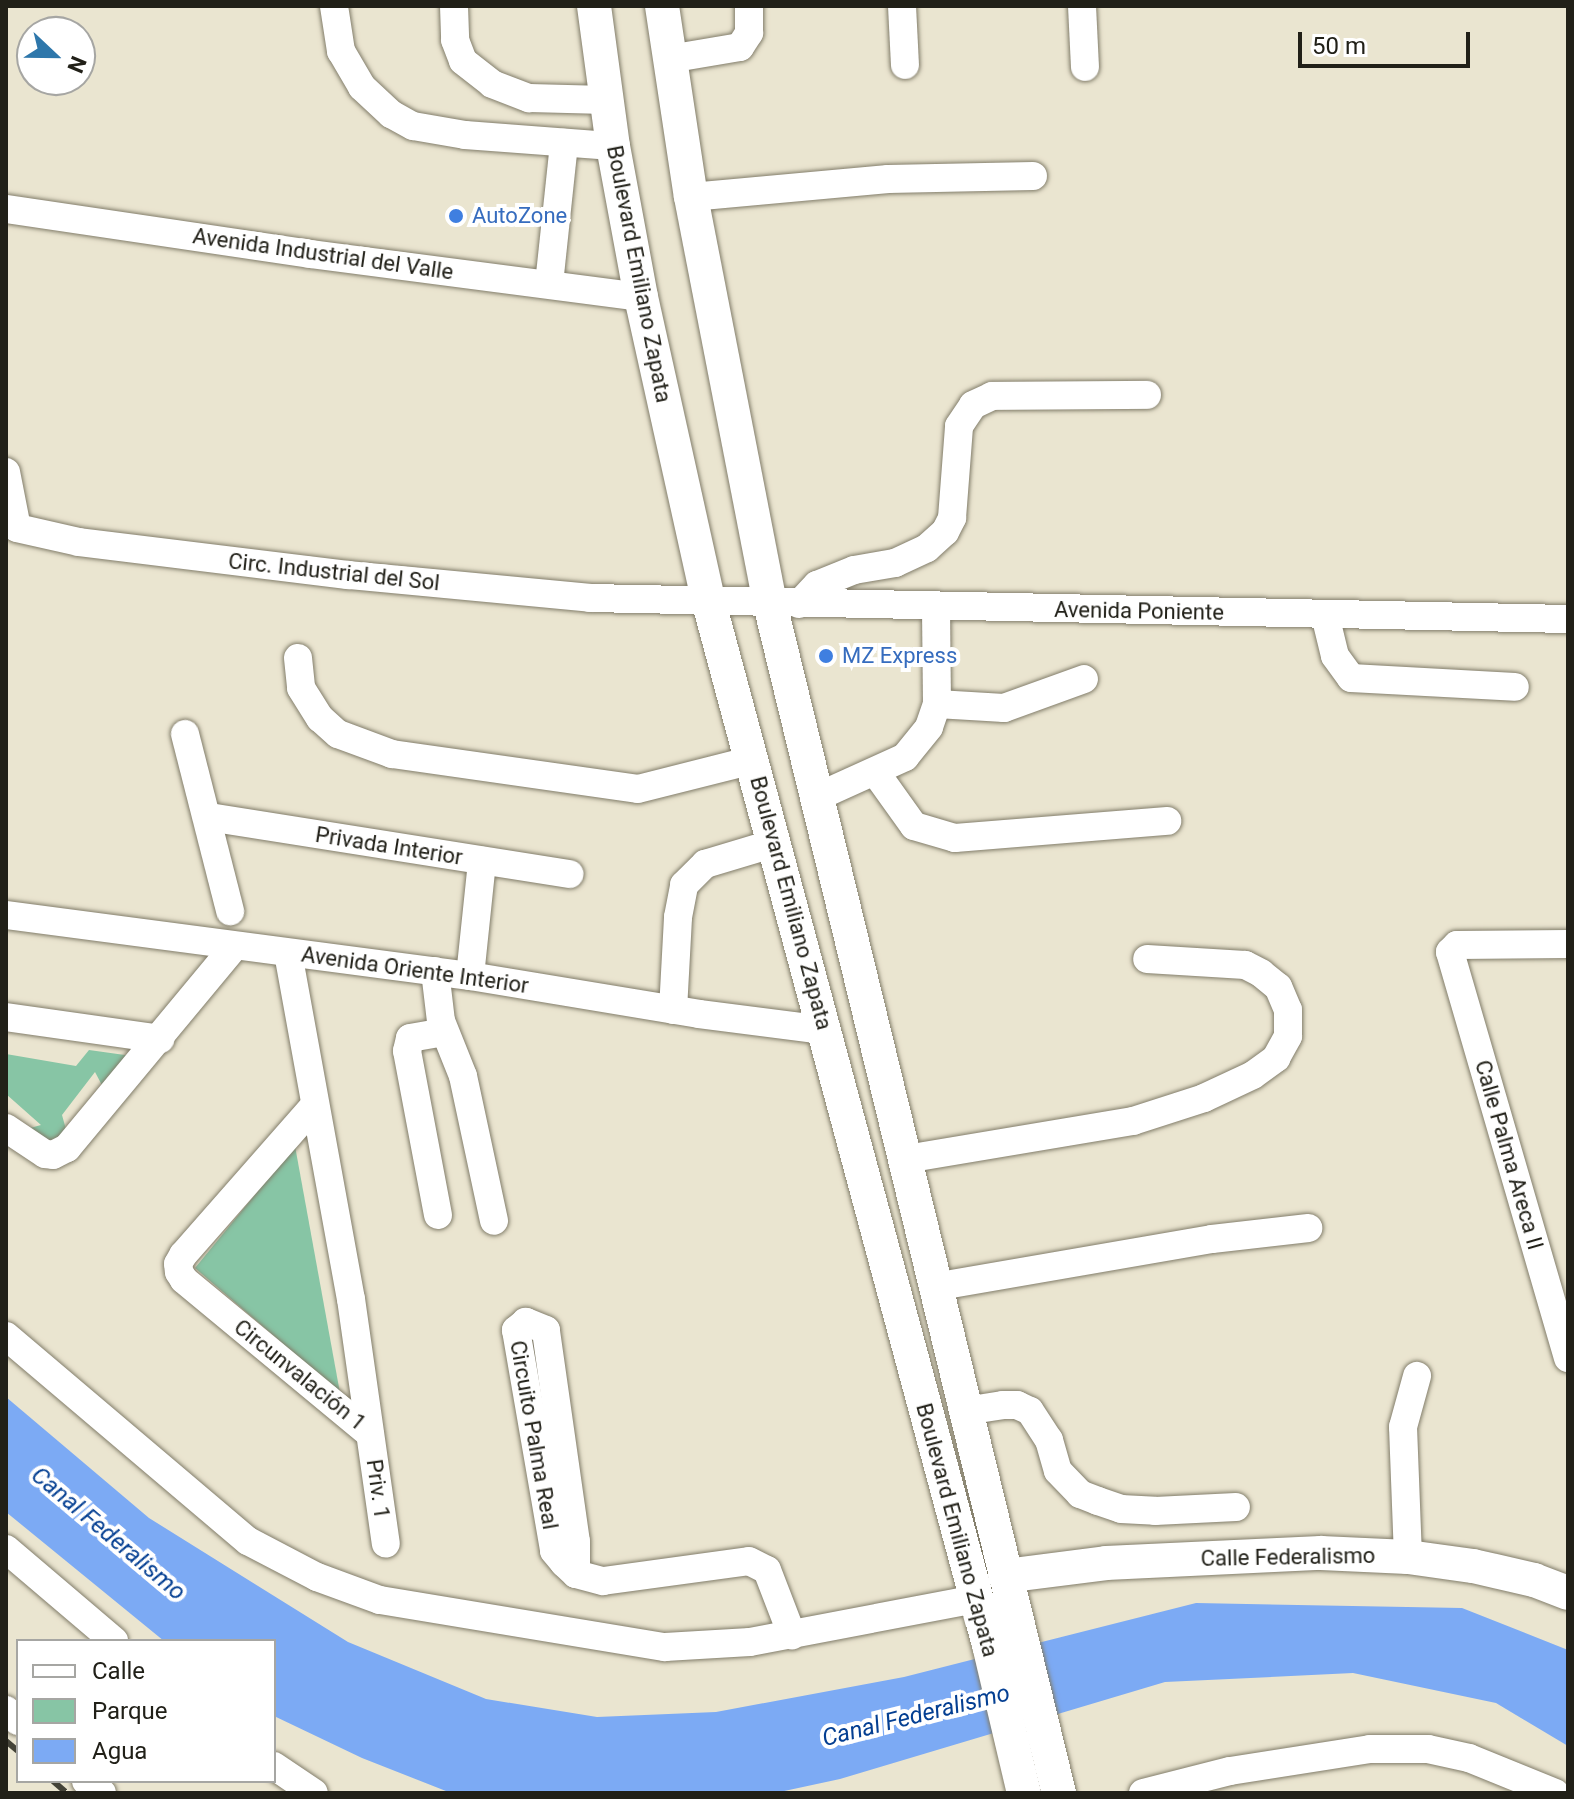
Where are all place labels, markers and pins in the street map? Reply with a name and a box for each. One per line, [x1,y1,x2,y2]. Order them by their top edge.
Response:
place label: AutoZone [472,203,567,229]
marker: AutoZone [447,207,465,225]
place label: MZ Express [842,643,957,669]
marker: MZ Express [817,647,835,665]

